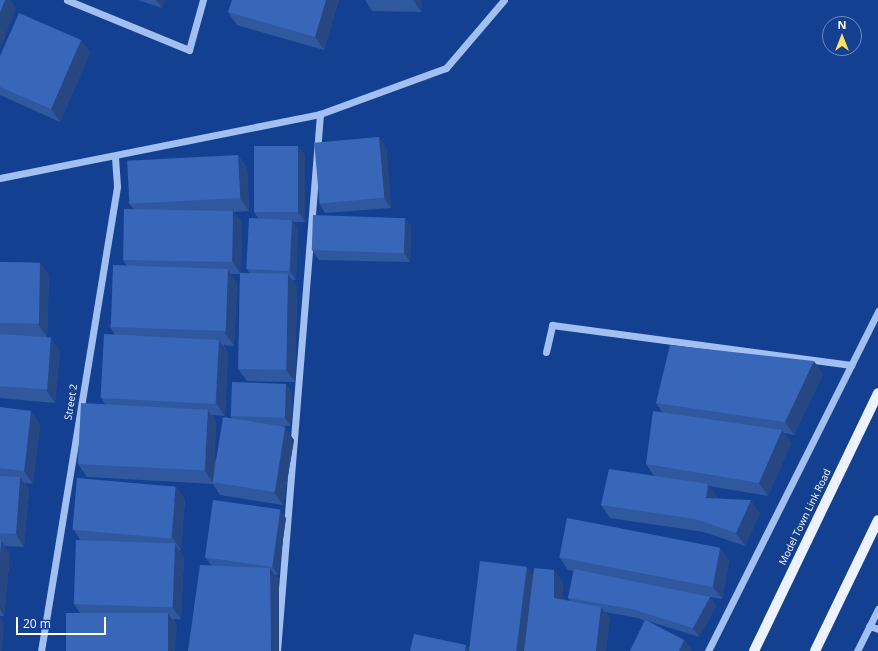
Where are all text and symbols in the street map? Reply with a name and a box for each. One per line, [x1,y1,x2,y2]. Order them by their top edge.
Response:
north arrow [822,16,862,56]
text: N [838,17,846,32]
street label: Street 2 [62,383,80,421]
street label: Model Town Link Road [776,467,834,567]
scale bar [18,609,108,635]
text: 20 m [23,615,51,632]

